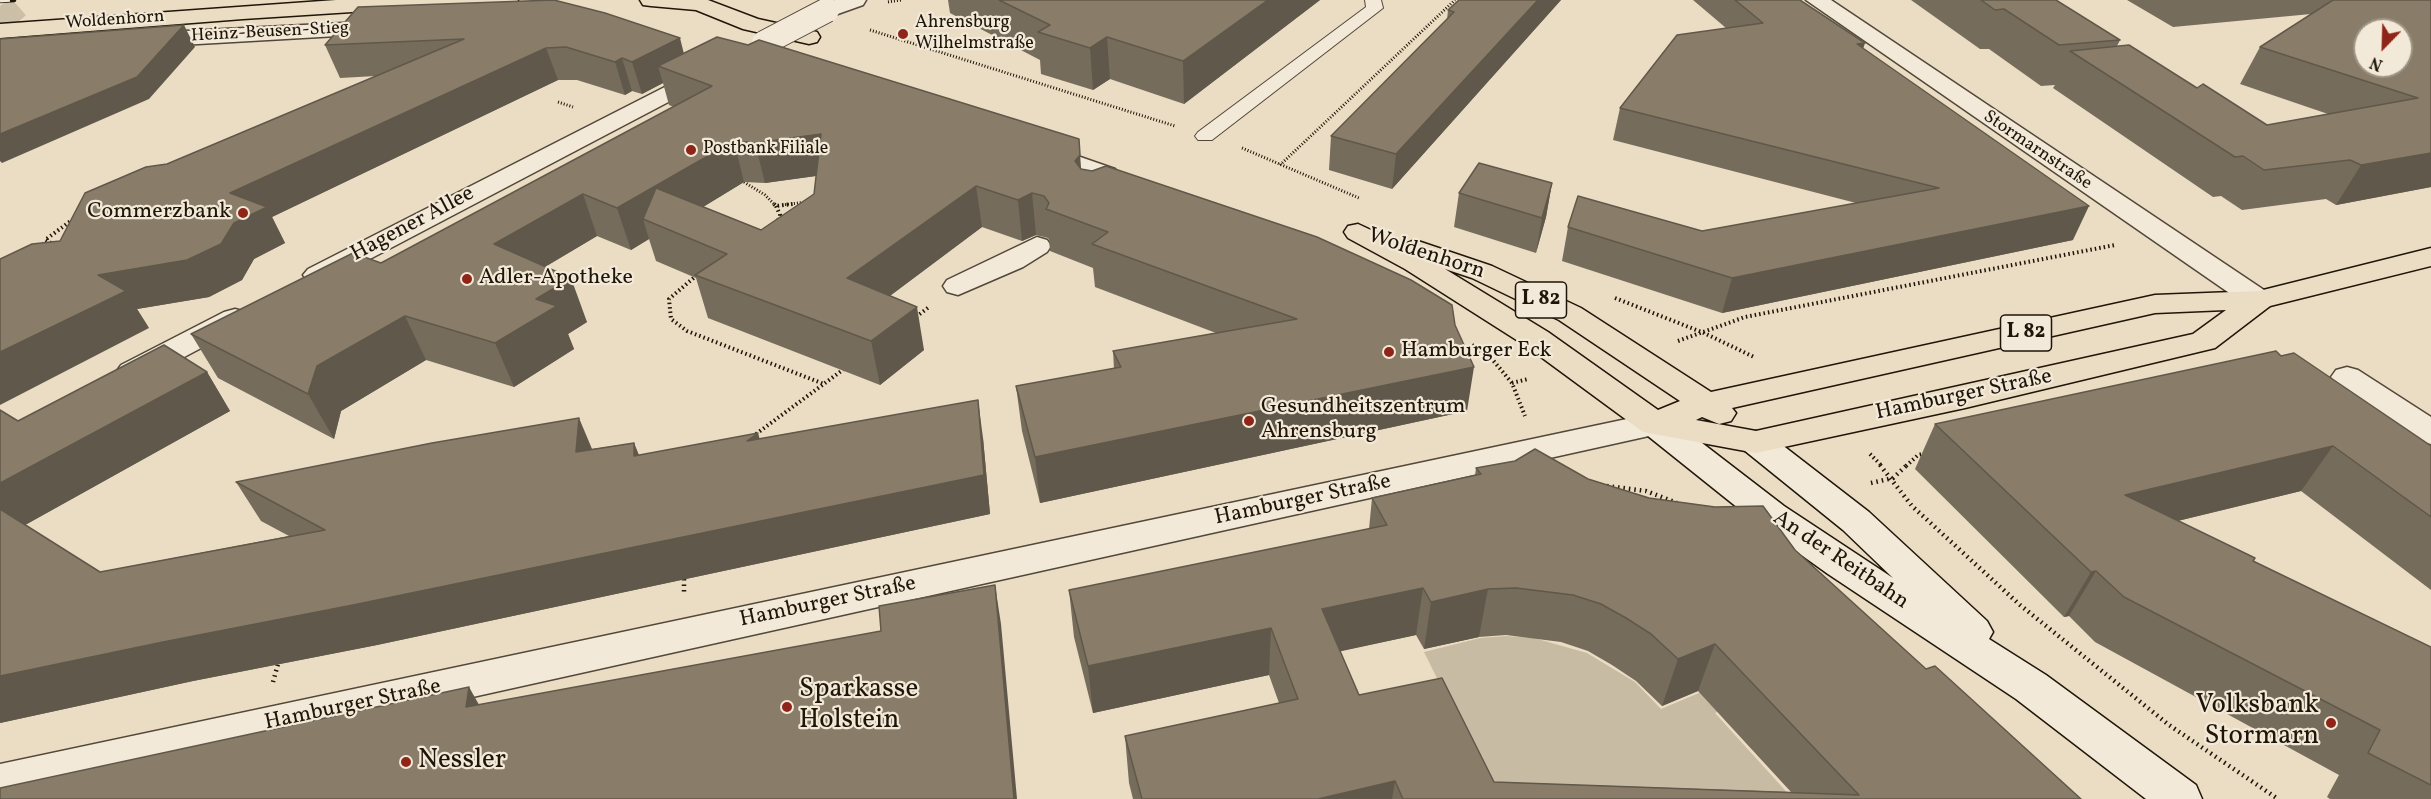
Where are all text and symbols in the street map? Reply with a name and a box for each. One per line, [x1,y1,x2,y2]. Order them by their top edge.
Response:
street label: Woldenhorn [65,7,165,35]
place label: Ahrensburg Wilhelmstraße [915,13,1034,56]
street label: Heinz-Beusen-Stieg [190,18,350,48]
north arrow [2353,18,2413,78]
marker: Ahrensburg Wilhelmstraße [896,27,910,41]
text: N [2367,50,2386,75]
street label: Stormarnstraße [1979,107,2095,195]
place label: Postbank Filiale [703,139,828,161]
marker: Postbank Filiale [684,143,698,157]
street label: Hagener Allee [347,181,479,269]
place label: Commerzbank [87,200,231,226]
marker: Commerzbank [236,206,250,220]
street label: Woldenhorn [1364,224,1488,286]
place label: Adler-Apotheke [479,266,633,292]
marker: Adler-Apotheke [460,272,474,286]
road number: L 82 [1516,282,1566,318]
road number: L 82 [2000,315,2052,351]
place label: Hamburger Eck [1401,339,1551,365]
marker: Hamburger Eck [1382,345,1396,359]
street label: Hamburger Straße [1873,364,2055,428]
place label: Gesundheitszentrum Ahrensburg [1261,395,1466,446]
marker: Gesundheitszentrum Ahrensburg [1242,414,1256,428]
street label: Hamburger Straße [1212,469,1394,533]
street label: An der Reitbahn [1767,506,1913,616]
street label: Hamburger Straße [737,571,919,635]
street label: Hamburger Straße [262,674,444,738]
place label: Sparkasse Holstein [799,675,918,738]
place label: Volksbank Stormarn [2196,691,2319,754]
marker: Sparkasse Holstein [780,700,794,714]
marker: Volksbank Stormarn [2324,716,2338,730]
place label: Nessler [418,746,506,778]
marker: Nessler [399,755,413,769]

